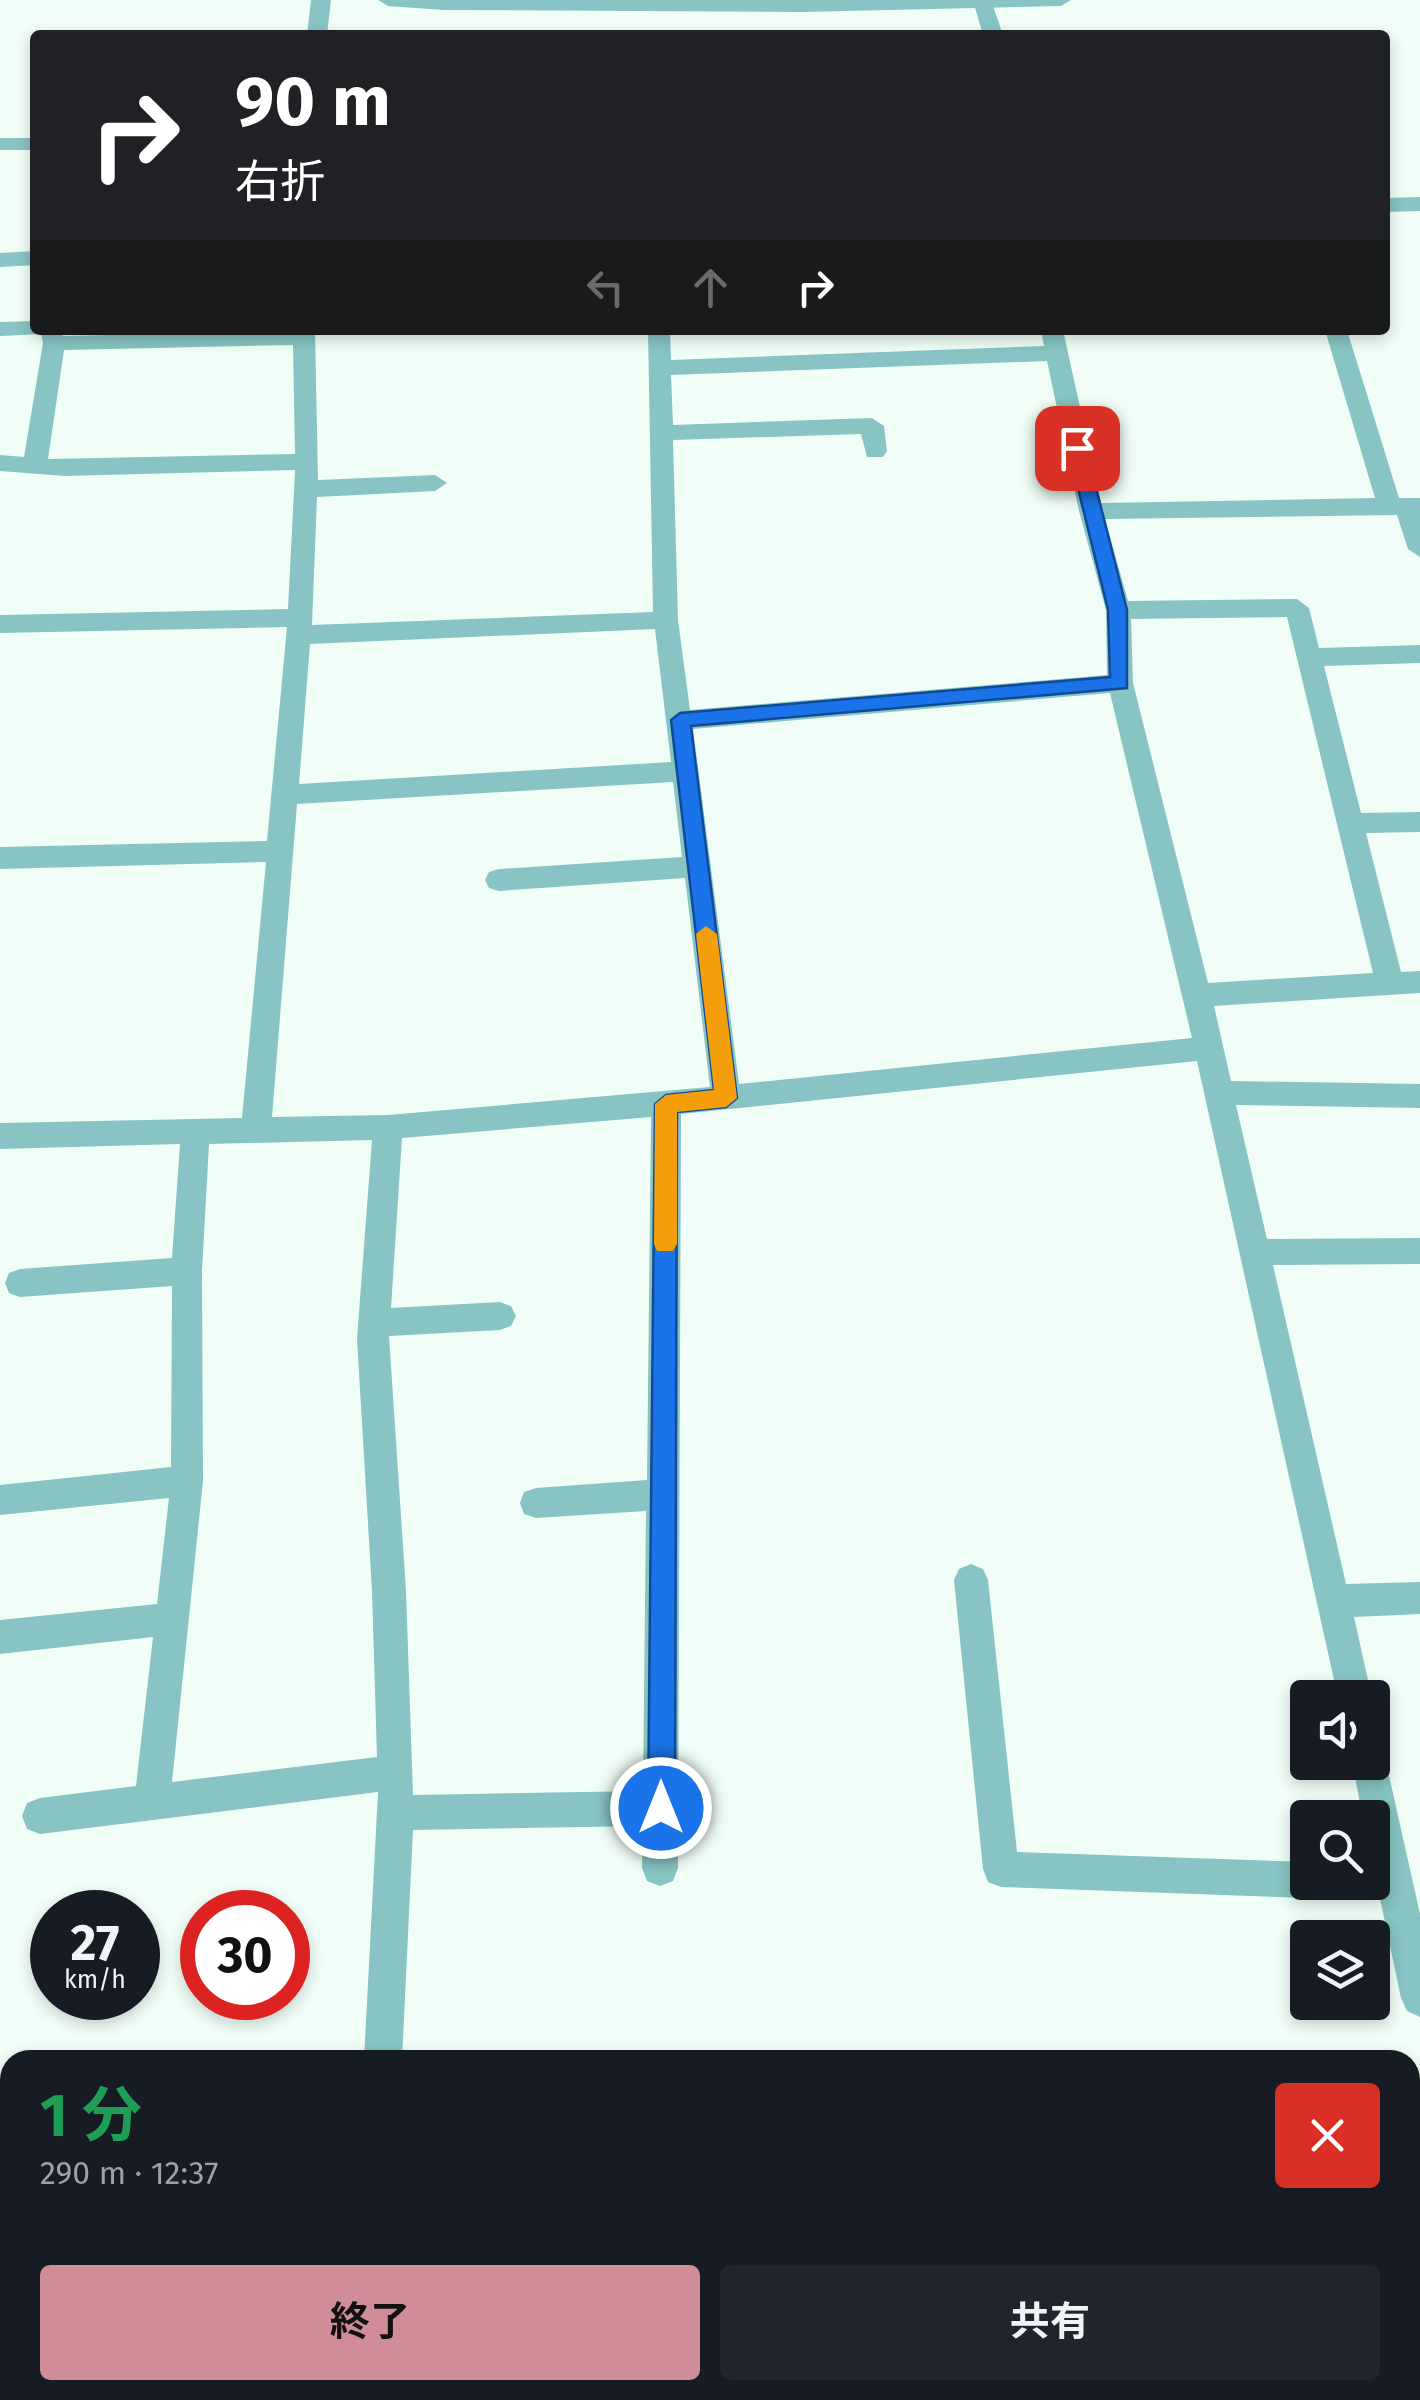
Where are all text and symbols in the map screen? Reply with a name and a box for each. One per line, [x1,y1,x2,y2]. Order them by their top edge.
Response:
text: 90 m [235,60,391,144]
icon: right [70,70,200,200]
text: 右折 [235,155,325,209]
icon: left [578,260,633,315]
icon: ahead [683,260,738,315]
icon: right [788,260,843,315]
pin [1035,406,1120,491]
icon: arrive [1050,421,1105,476]
map controls [1290,1680,1390,2020]
button: sound [1290,1680,1390,1780]
position arrow [609,1756,713,1860]
button: search [1290,1800,1390,1900]
speed limit sign: 30 [180,1890,310,2020]
text: 27 [71,1913,119,1973]
button: layers [1290,1920,1390,2020]
text: km/h [64,1965,126,1995]
text: 1 分 [40,2080,142,2152]
button: close [1275,2083,1380,2188]
text: 290 m · 12:37 [40,2154,218,2192]
button: 終了 [40,2265,700,2380]
button: 共有 [720,2265,1380,2380]

